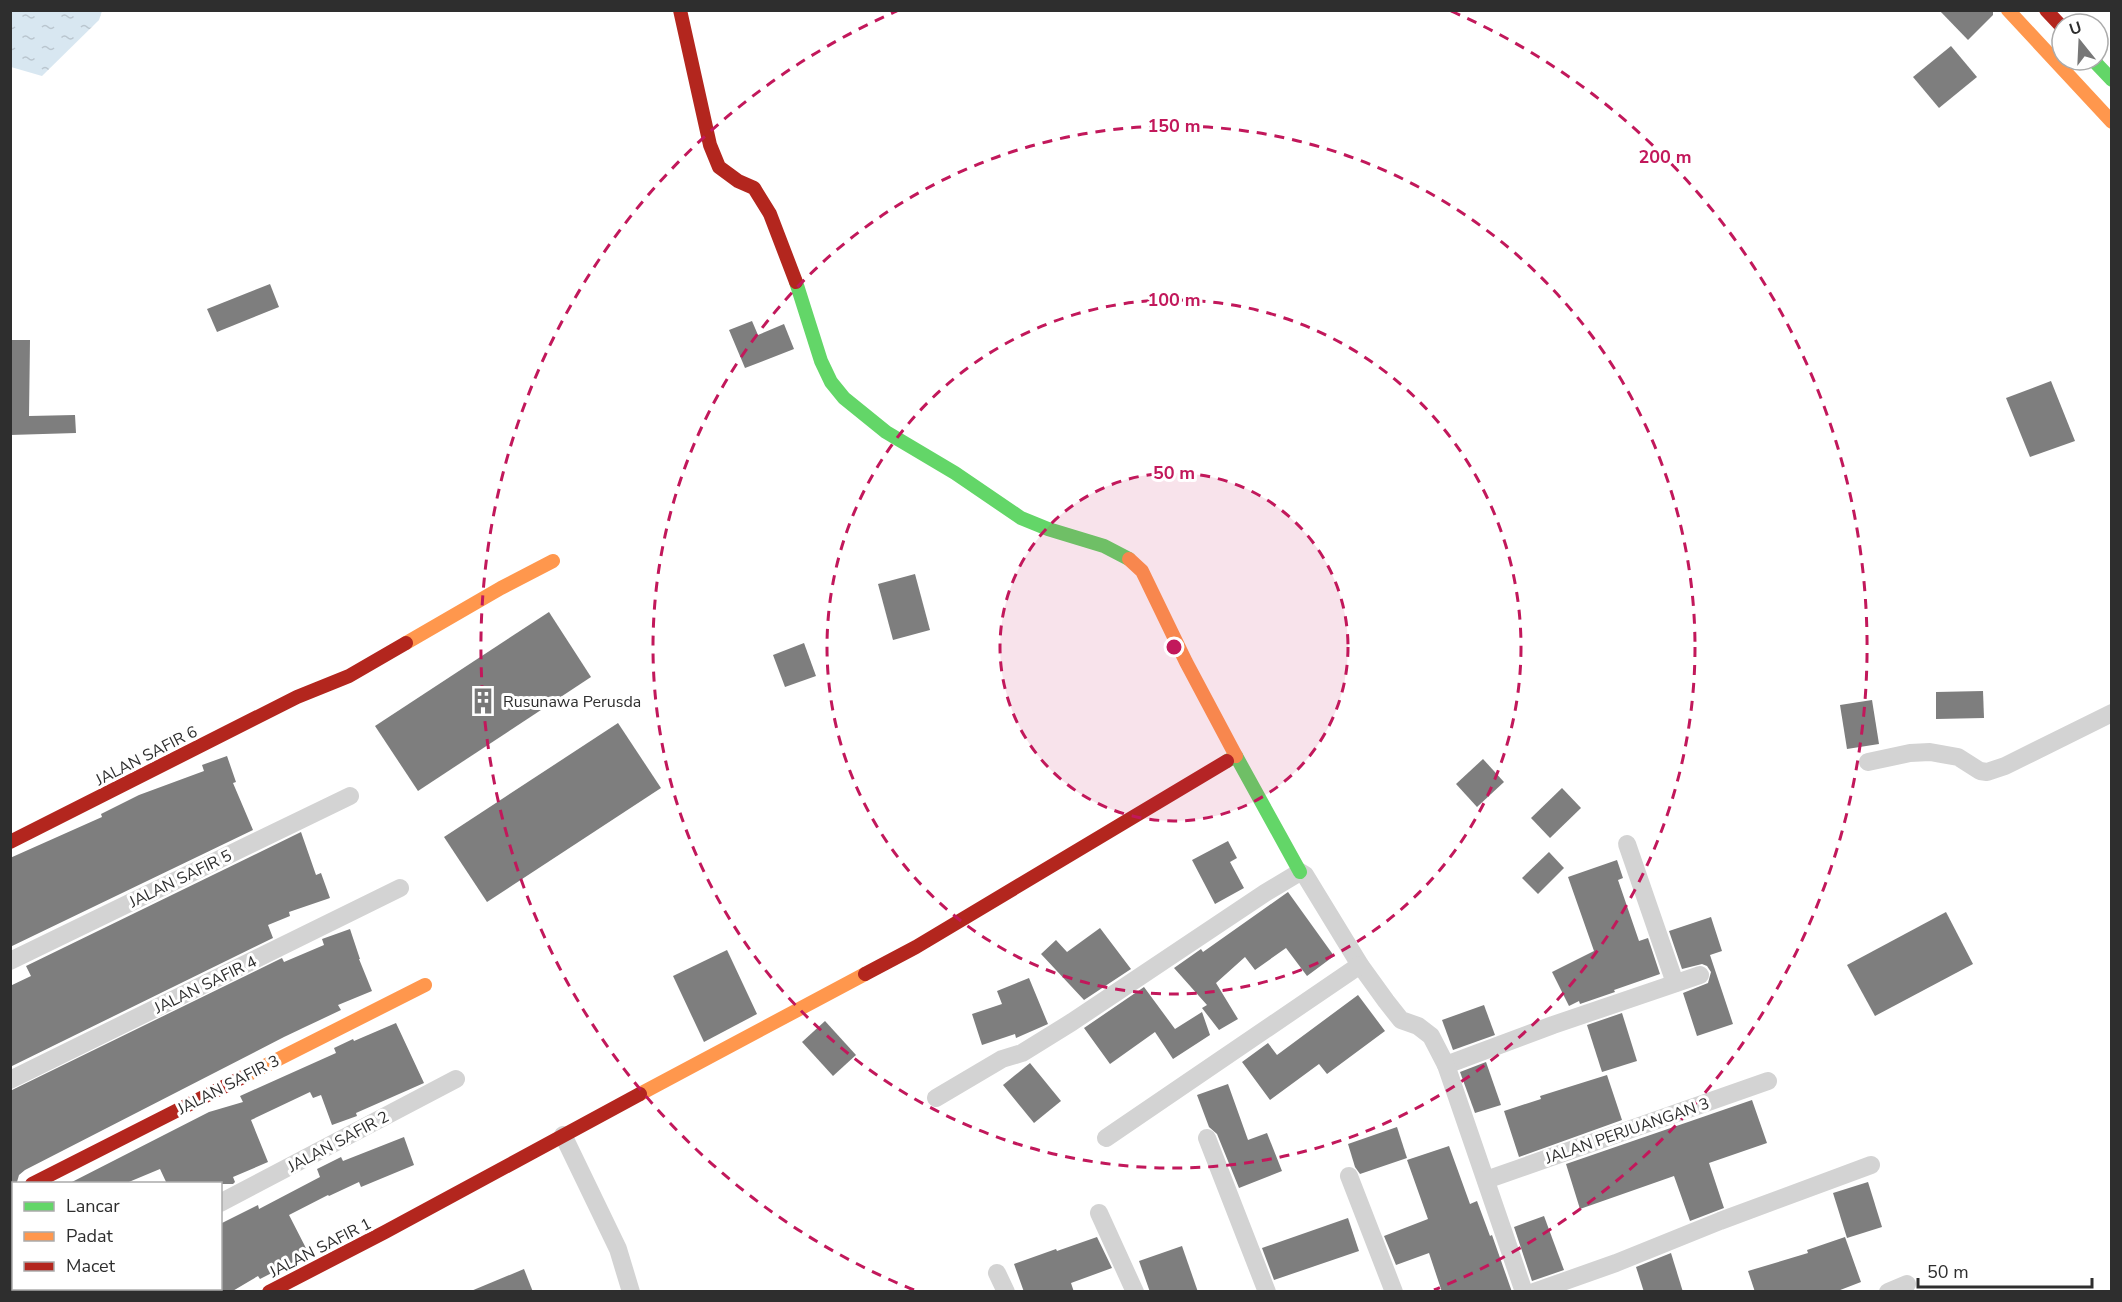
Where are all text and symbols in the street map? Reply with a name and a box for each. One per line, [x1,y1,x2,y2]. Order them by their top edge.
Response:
north arrow [2050,12,2110,72]
text: U [2067,16,2085,41]
text: 150 m [1147,114,1201,138]
text: 200 m [1638,145,1692,169]
text: 100 m [1147,288,1201,312]
text: 50 m [1153,461,1195,485]
centre of rings [1164,637,1184,657]
building icon: Rusunawa Perusda [468,686,498,716]
place label: Rusunawa Perusda [503,691,641,713]
street label: JALAN SAFIR 6 [91,721,201,791]
street label: JALAN SAFIR 5 [125,845,235,914]
street label: JALAN SAFIR 4 [150,950,261,1020]
street label: JALAN SAFIR 3 [173,1050,283,1120]
street label: JALAN PERJUANGAN 3 [1541,1093,1712,1170]
street label: JALAN SAFIR 2 [283,1106,393,1178]
legend [12,1182,222,1290]
text: Lancar [66,1194,120,1218]
street label: JALAN SAFIR 1 [265,1213,375,1283]
text: Padat [66,1224,114,1248]
scale bar [1918,1251,2092,1289]
text: Macet [66,1254,116,1278]
text: 50 m [1927,1260,1969,1284]

